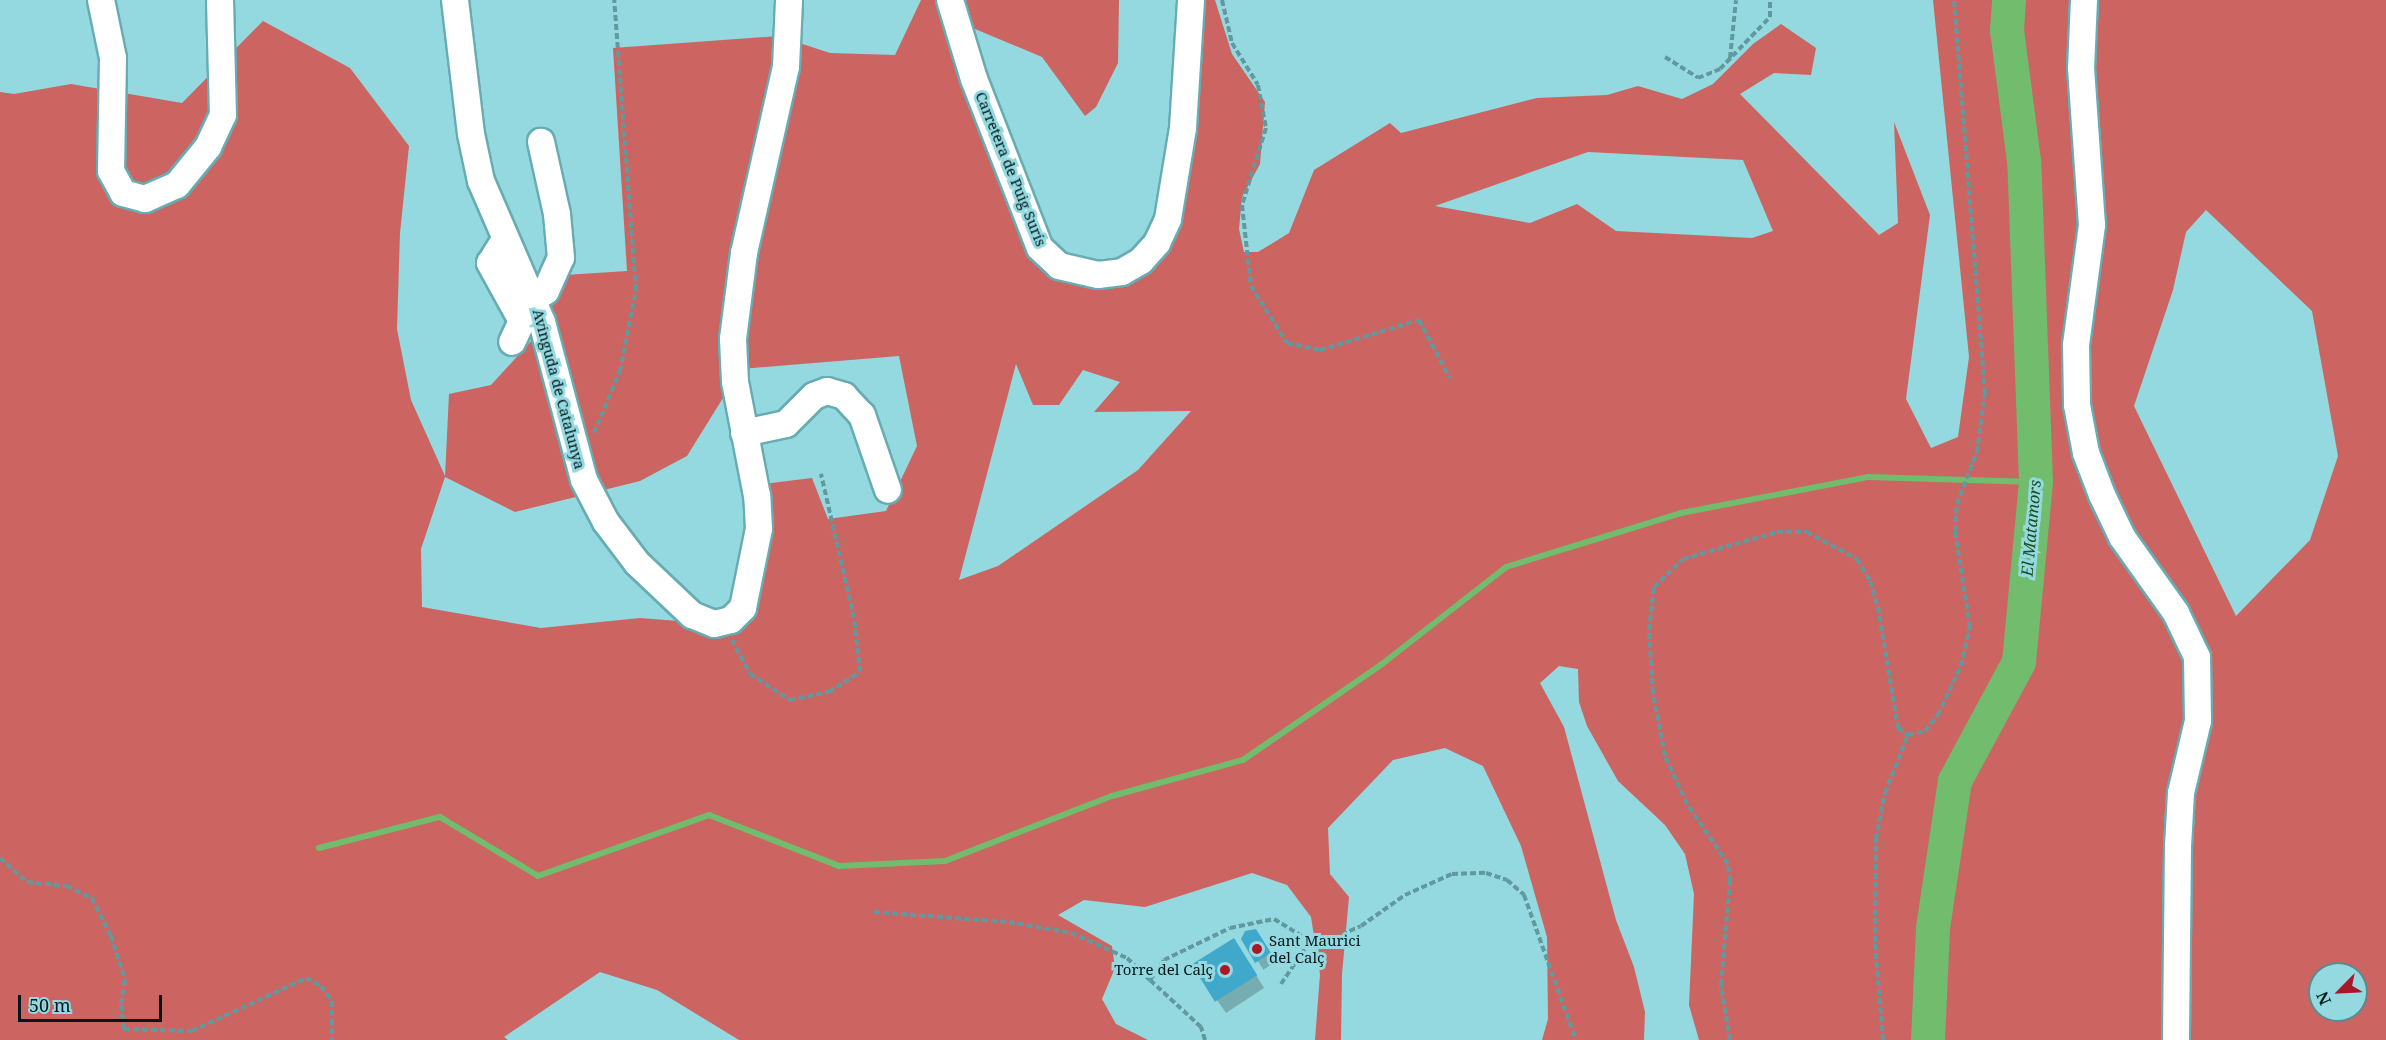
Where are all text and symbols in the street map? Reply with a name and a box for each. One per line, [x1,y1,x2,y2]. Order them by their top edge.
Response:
street label: Carretera de Puig Surís [972,89,1050,249]
street label: Avinguda de Catalunya [529,307,589,471]
water label: El Matamors [2017,479,2045,577]
place label: Sant Maurici del Calç [1269,931,1361,966]
marker: Sant Maurici del Calç [1250,942,1264,956]
place label: Torre del Calç [1114,961,1213,979]
north arrow [2308,962,2368,1022]
marker: Torre del Calç [1218,963,1232,977]
scale bar [21,983,165,1021]
text: N [2311,988,2336,1009]
text: 50 m [29,993,71,1017]

